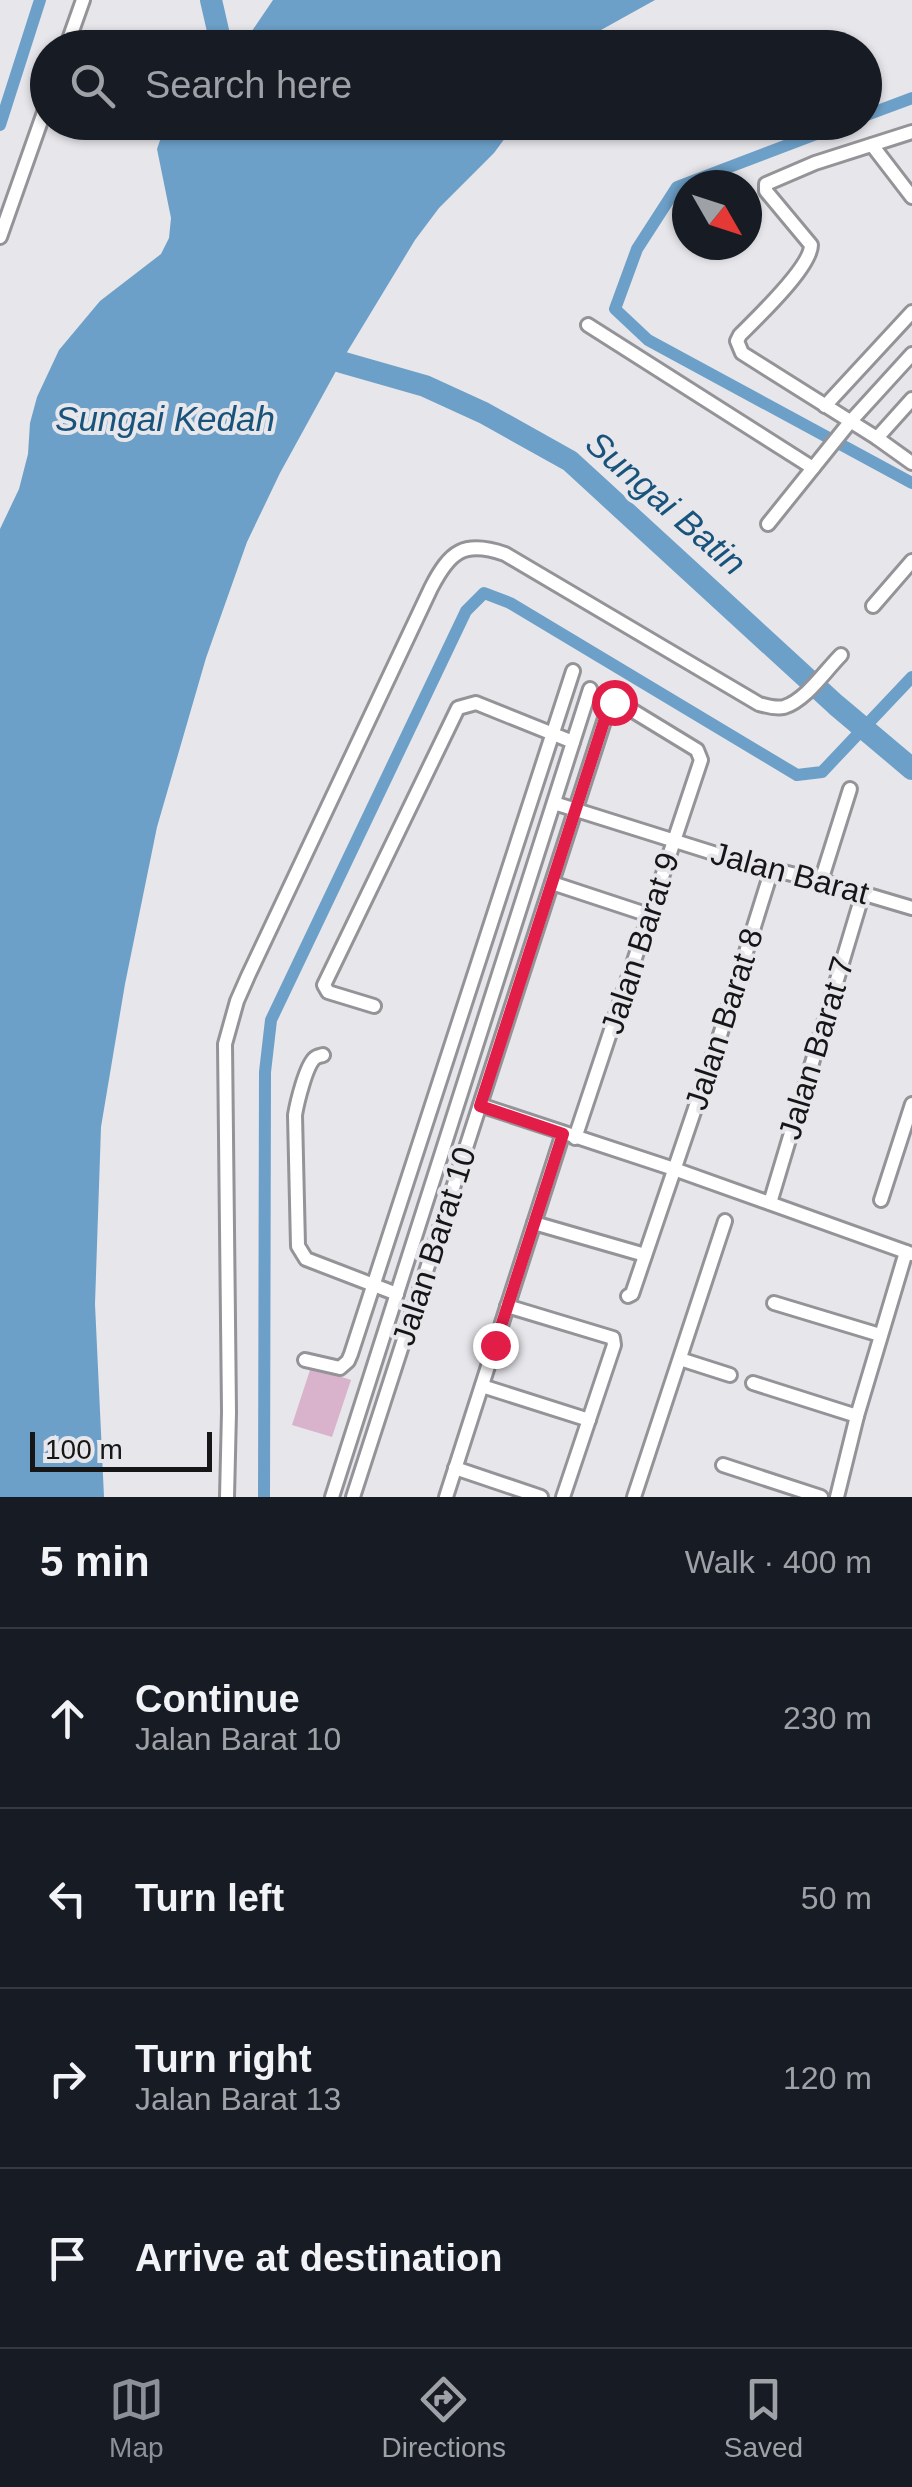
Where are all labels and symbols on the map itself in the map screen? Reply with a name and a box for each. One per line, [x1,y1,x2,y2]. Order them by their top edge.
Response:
north arrow [672,170,762,260]
water label: Sungai Kedah [55,399,275,438]
water label: Sungai Batin [579,423,754,582]
route start [592,680,638,726]
street label: Jalan Barat [707,835,873,911]
street label: Jalan Barat 9 [594,848,686,1038]
street label: Jalan Barat 8 [678,924,770,1114]
street label: Jalan Barat 7 [771,953,861,1143]
street label: Jalan Barat 10 [385,1142,483,1350]
route end [473,1323,519,1369]
scale bar [30,1427,212,1472]

